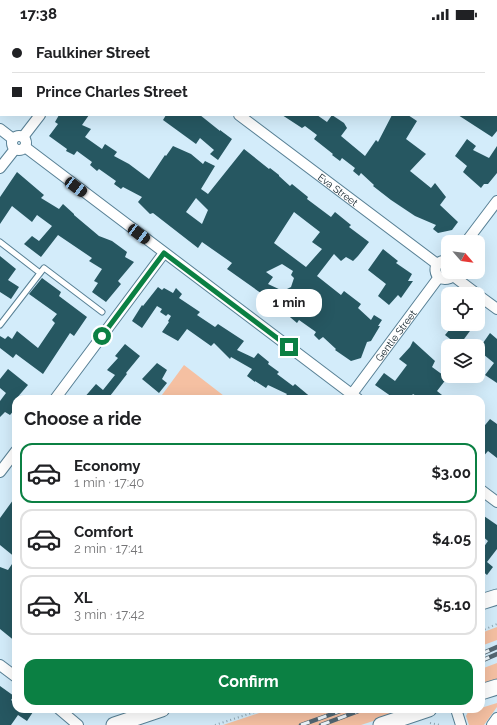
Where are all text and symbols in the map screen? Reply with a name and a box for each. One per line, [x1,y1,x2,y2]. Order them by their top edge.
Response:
text: 17:38 [20,5,57,23]
text: Faulkiner Street [36,44,150,62]
text: Prince Charles Street [36,83,188,101]
street label: Eva Street [316,171,361,208]
car [63,175,89,199]
car [126,222,152,246]
north arrow [441,235,485,279]
map controls [441,235,485,383]
button: locate [441,287,485,331]
callout: 1 min [256,289,322,317]
text: 1 min [273,295,305,310]
street label: Gentle Street [373,307,419,363]
route start [93,327,111,345]
route end [280,338,298,356]
button: layers [441,339,485,383]
text: Choose a ride [24,408,142,429]
icon: car [26,455,62,491]
text: Economy [74,457,141,475]
text: $3.00 [431,464,471,482]
text: 1 min · 17:40 [74,475,144,490]
icon: car [26,521,62,557]
text: Comfort [74,523,133,541]
text: $4.05 [432,530,471,548]
text: 2 min · 17:41 [74,541,143,556]
icon: car [26,587,62,623]
text: XL [74,589,92,607]
text: $5.10 [433,596,471,614]
text: 3 min · 17:42 [74,607,144,622]
button: Confirm [24,659,473,705]

